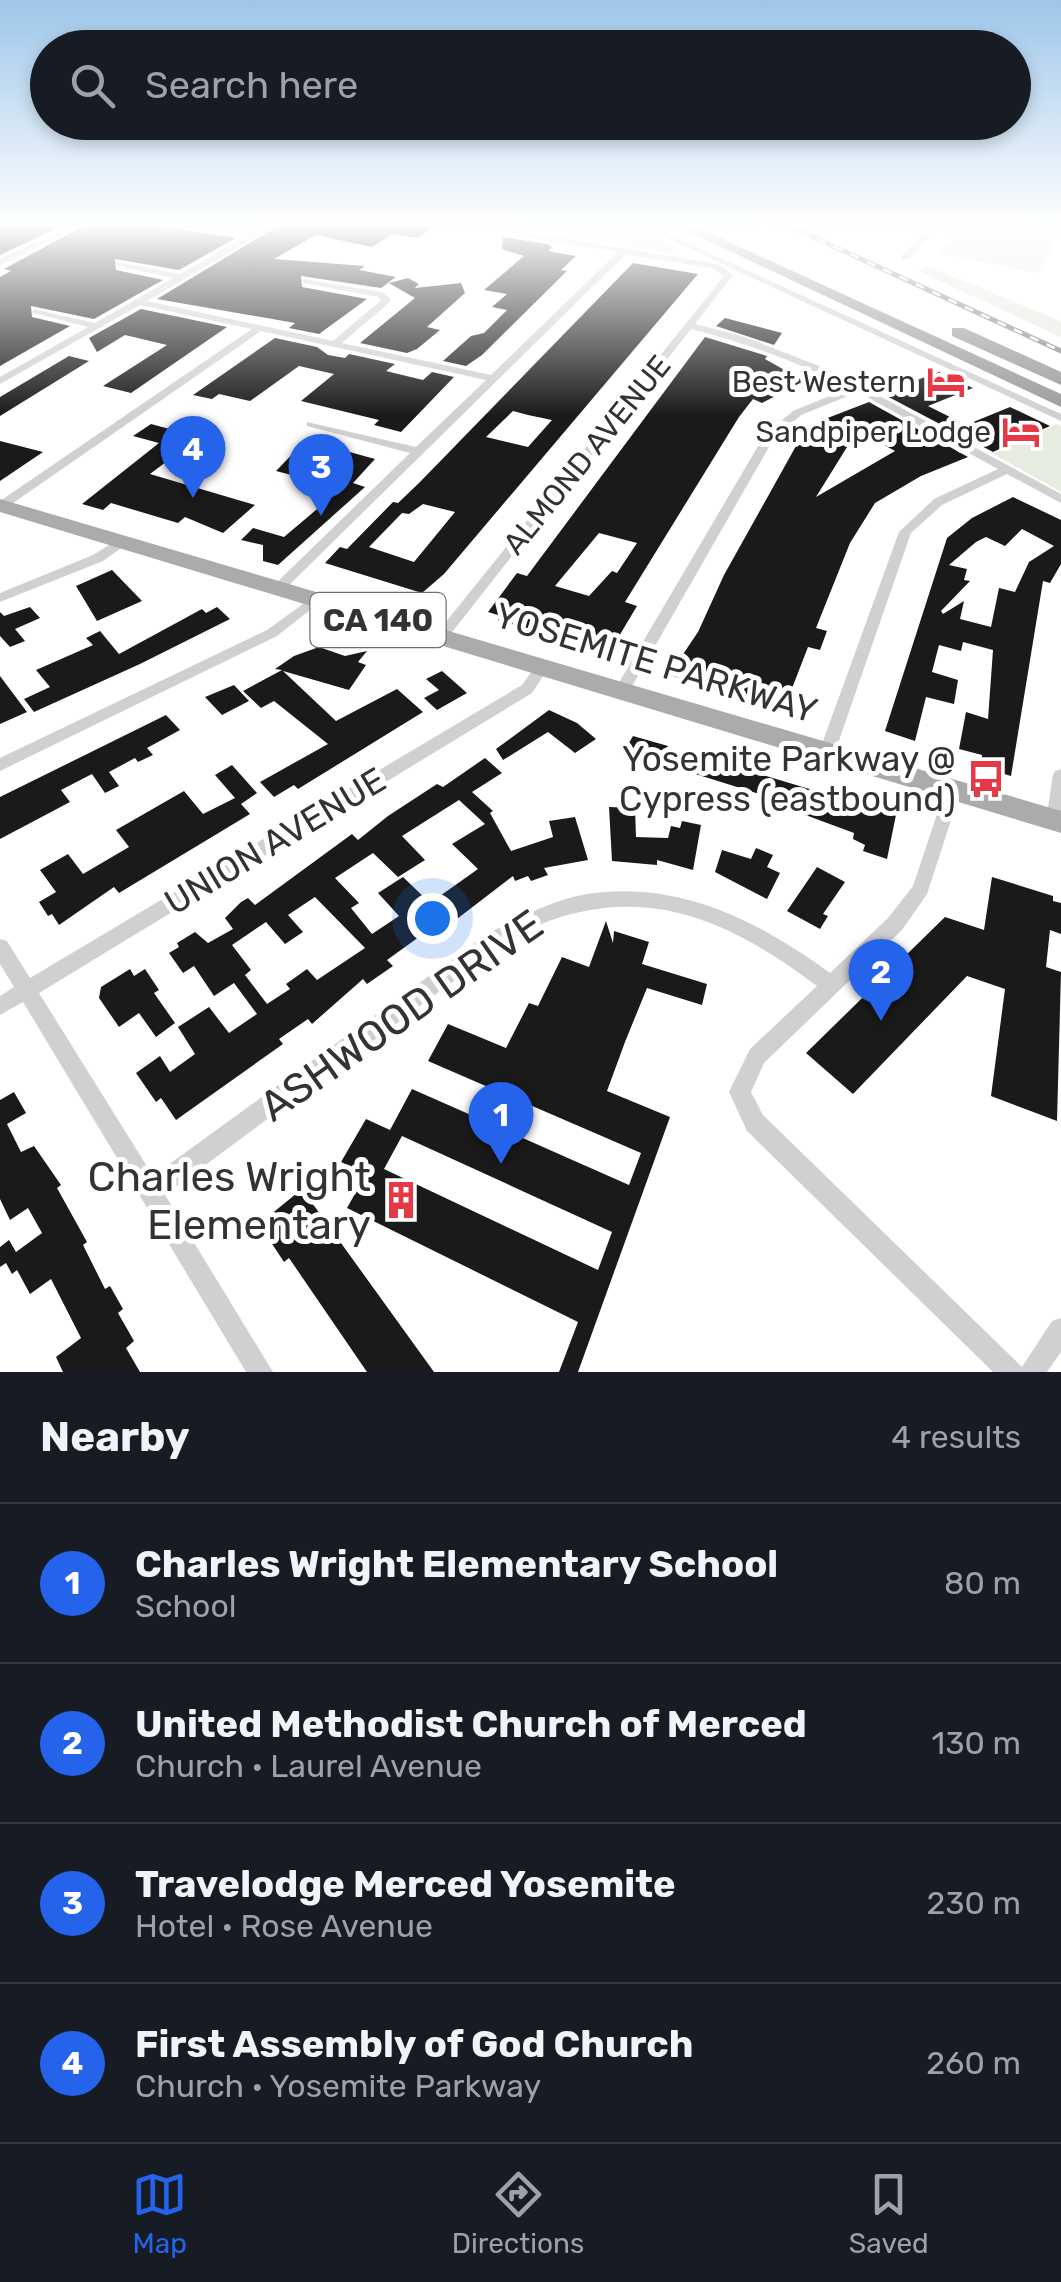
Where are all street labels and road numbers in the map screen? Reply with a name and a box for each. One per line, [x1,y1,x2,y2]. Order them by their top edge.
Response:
street label: ALMOND AVENUE [496,348,678,562]
road number: CA 140 [310,593,446,647]
street label: YOSEMITE PARKWAY [490,594,822,732]
street label: UNION AVENUE [157,759,393,923]
street label: ASHWOOD DRIVE [250,900,553,1132]

